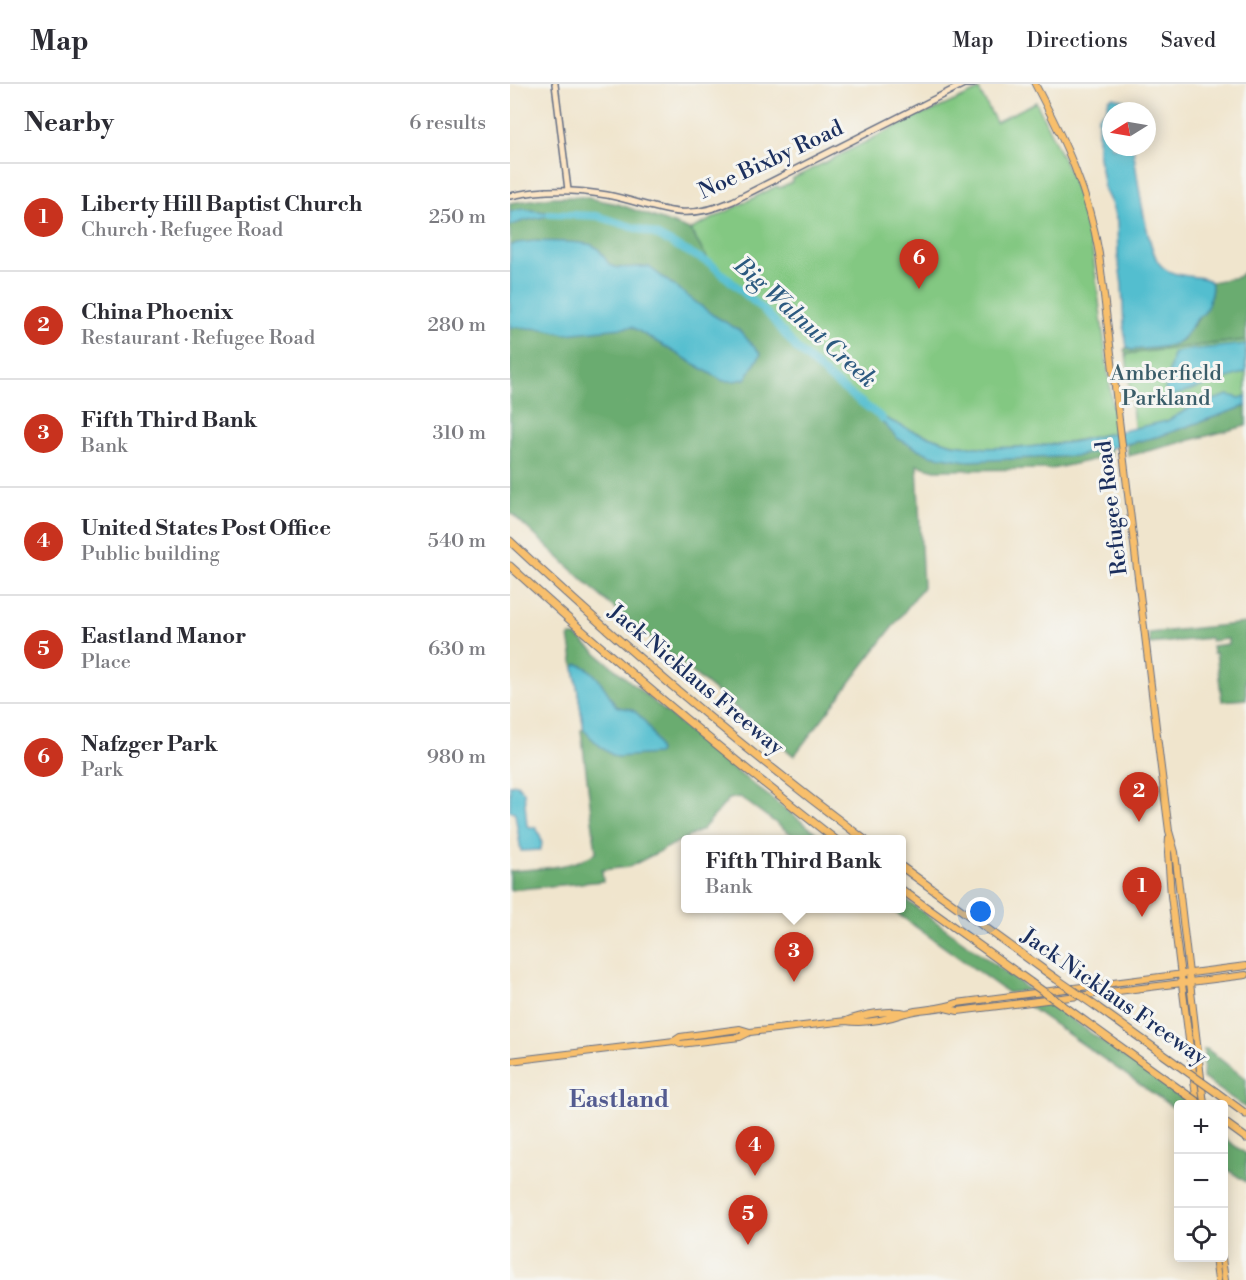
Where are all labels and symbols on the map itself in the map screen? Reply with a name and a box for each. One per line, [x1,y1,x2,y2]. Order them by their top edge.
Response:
north arrow [1102,102,1156,156]
street label: Noe Bixby Road [694,114,848,205]
pin: 6 [900,240,938,289]
water label: Big Walnut Creek [727,250,883,395]
park label: Amberfield Parkland [1109,360,1222,412]
street label: Refugee Road [1090,439,1134,577]
street label: Jack Nicklaus Freeway [602,598,789,762]
pin: 2 [1120,772,1158,822]
pin: 1 [1122,868,1162,917]
your location [966,897,995,926]
street label: Jack Nicklaus Freeway [1015,922,1212,1072]
pin: 3 [774,932,814,982]
district label: Eastland [569,1085,669,1115]
pin: 4 [736,1126,774,1176]
pin: 5 [728,1196,768,1245]

